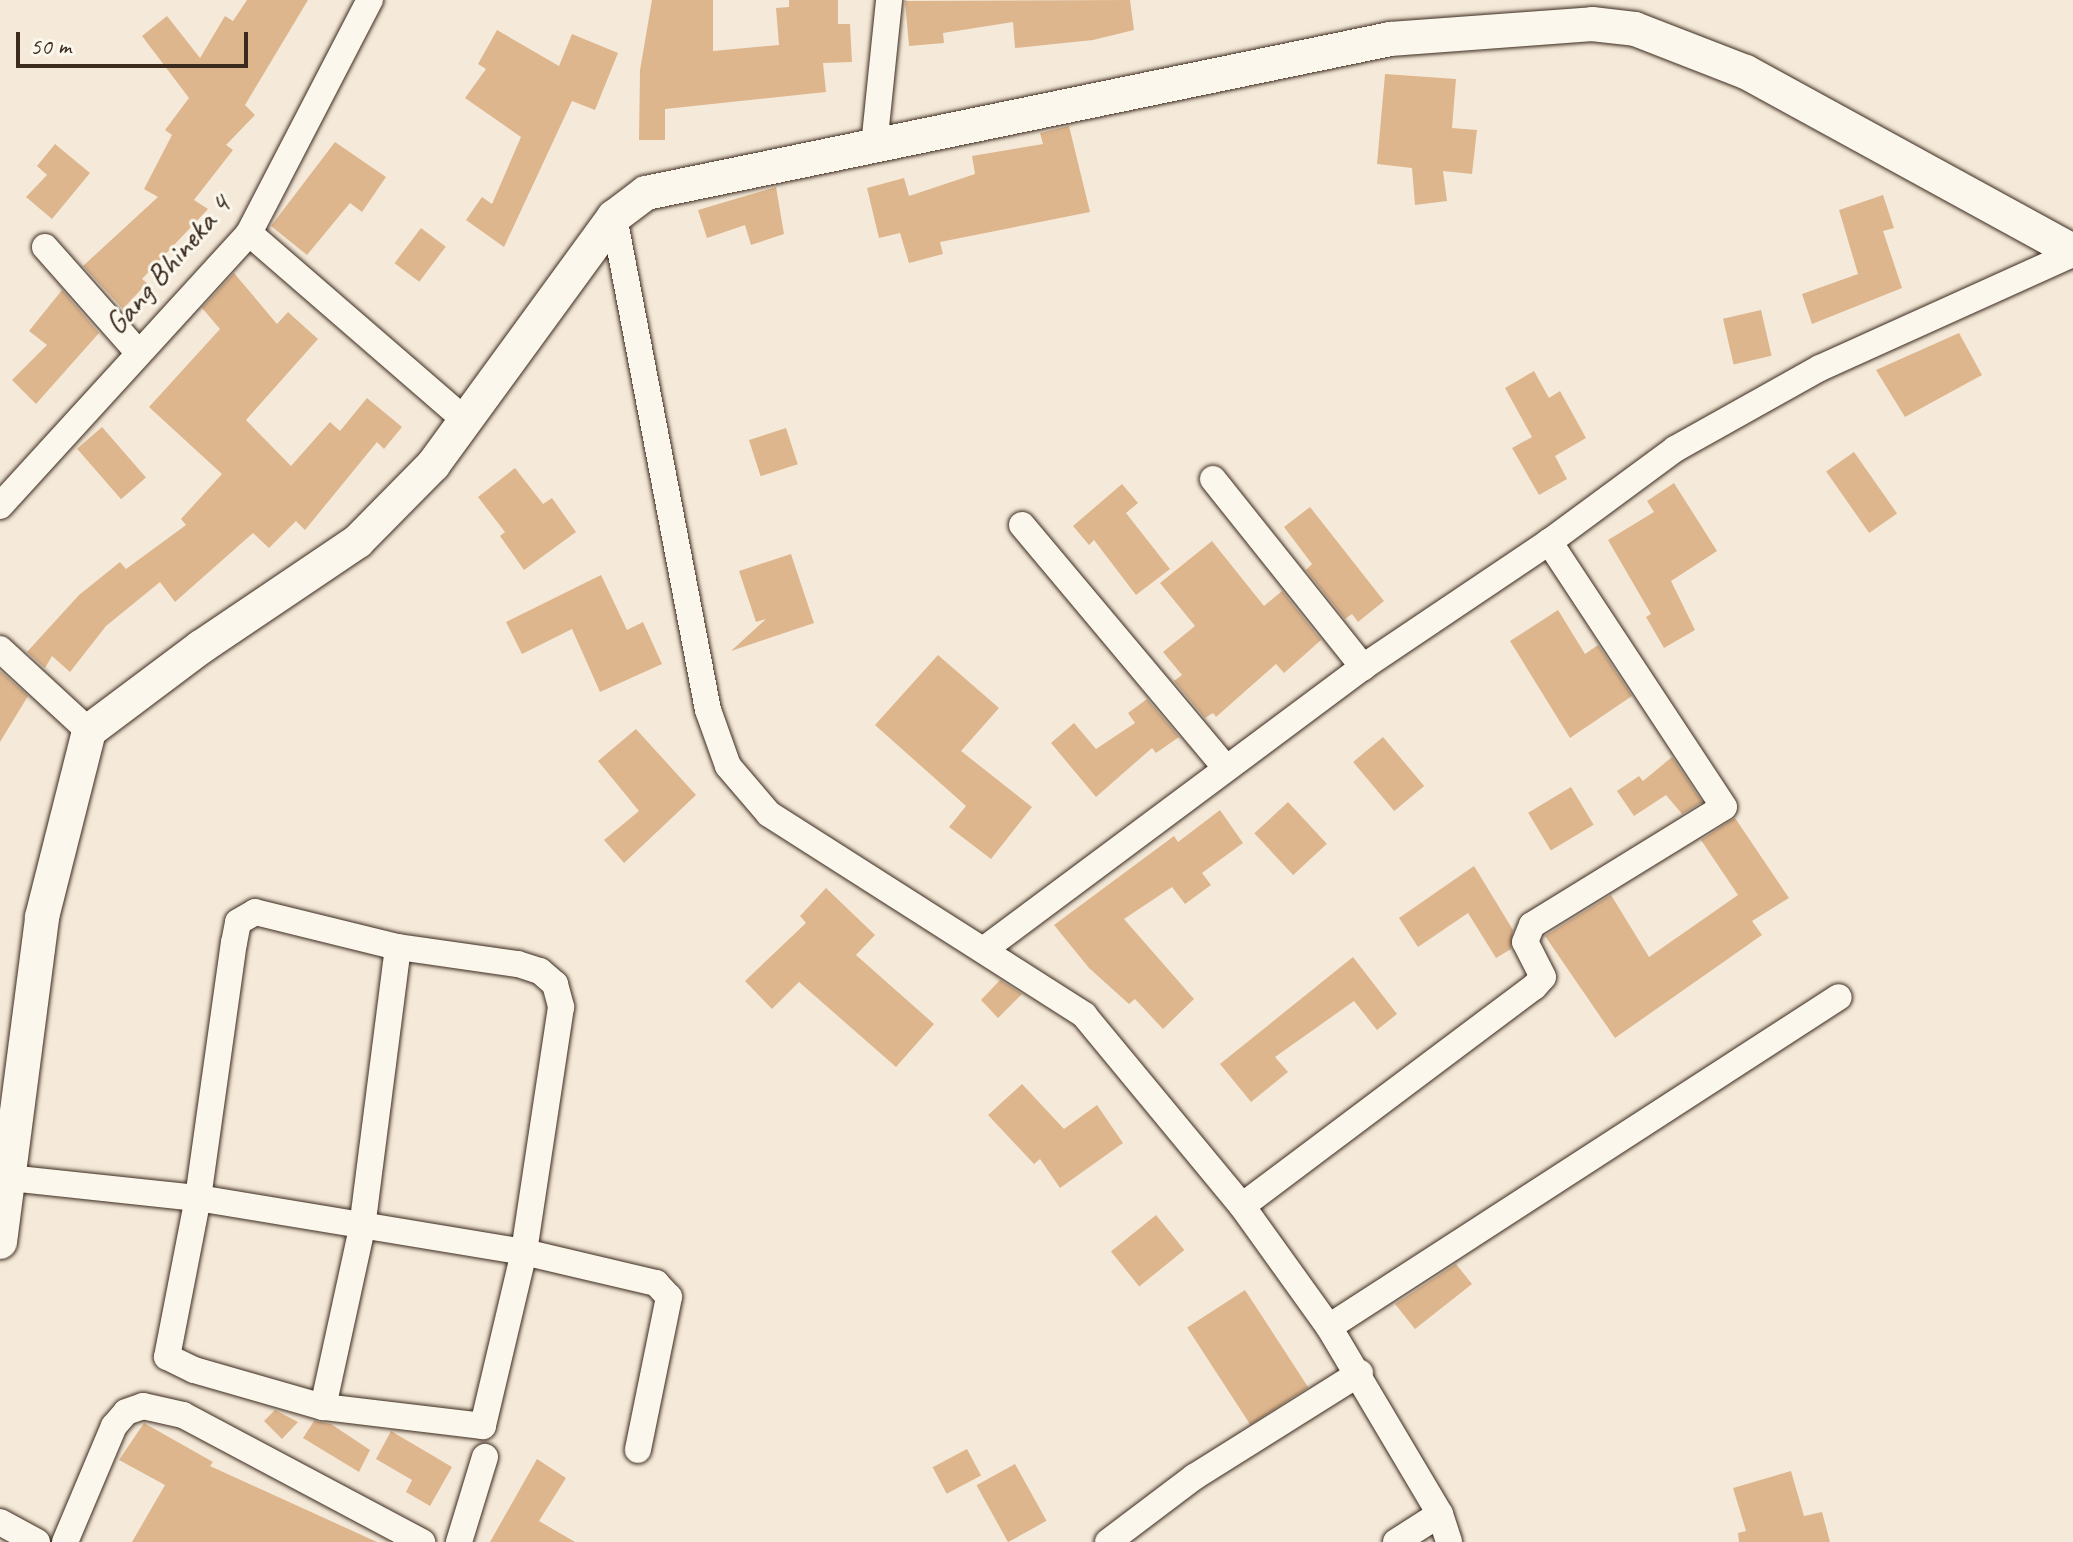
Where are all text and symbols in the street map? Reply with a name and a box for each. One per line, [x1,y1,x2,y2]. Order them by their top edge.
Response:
scale bar [20,16,252,66]
text: 50 m [30,31,71,61]
street label: Gang Bhineka 4 [97,187,239,343]

